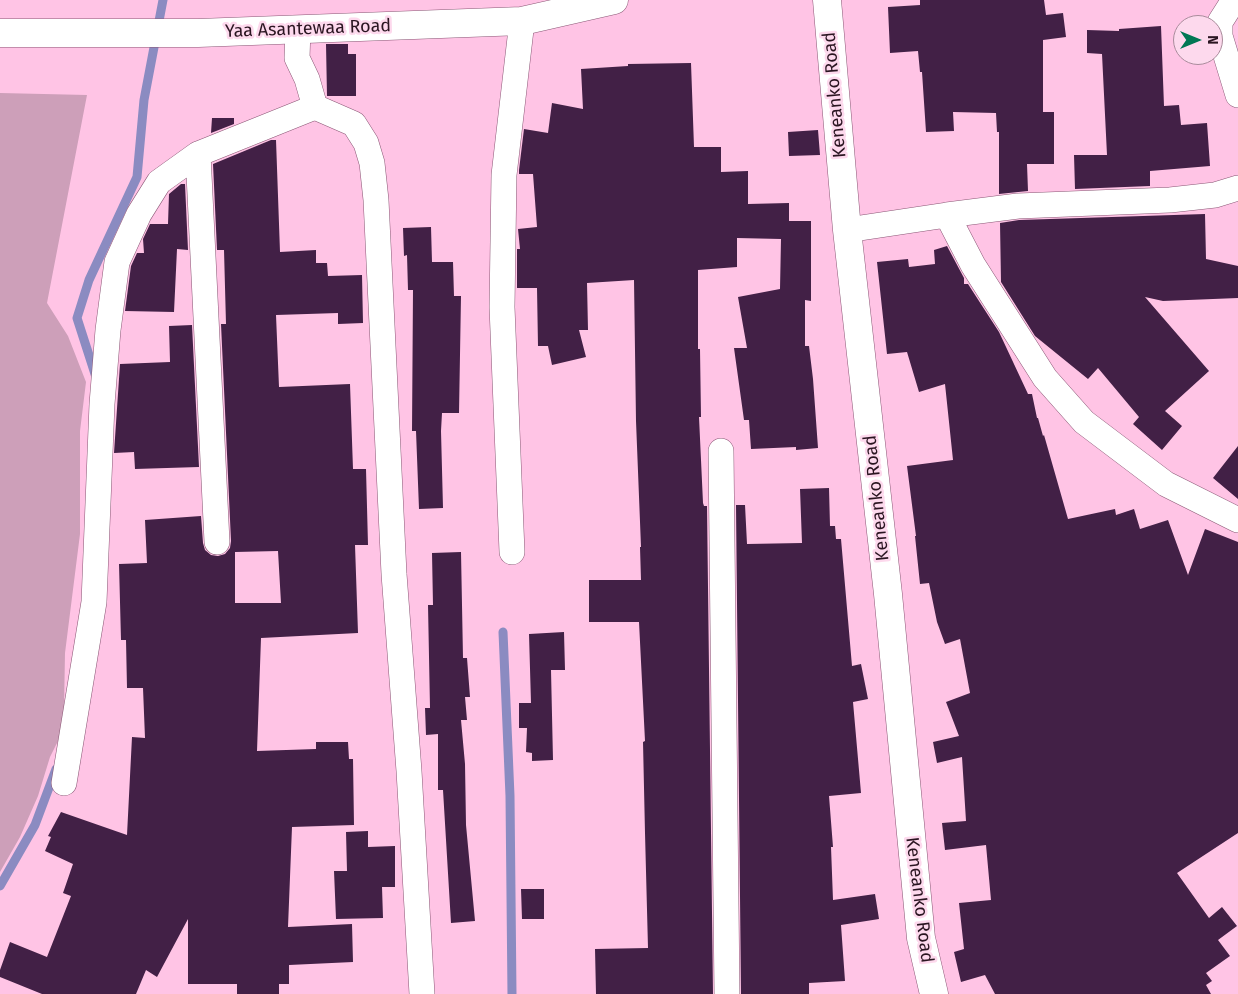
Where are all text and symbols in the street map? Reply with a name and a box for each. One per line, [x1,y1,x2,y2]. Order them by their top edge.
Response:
street label: Yaa Asantewaa Road [225,15,391,43]
north arrow [1173,15,1223,65]
street label: Keneanko Road [819,31,851,159]
text: N [1204,35,1221,45]
street label: Keneanko Road [860,434,894,562]
street label: Keneanko Road [901,836,937,964]

